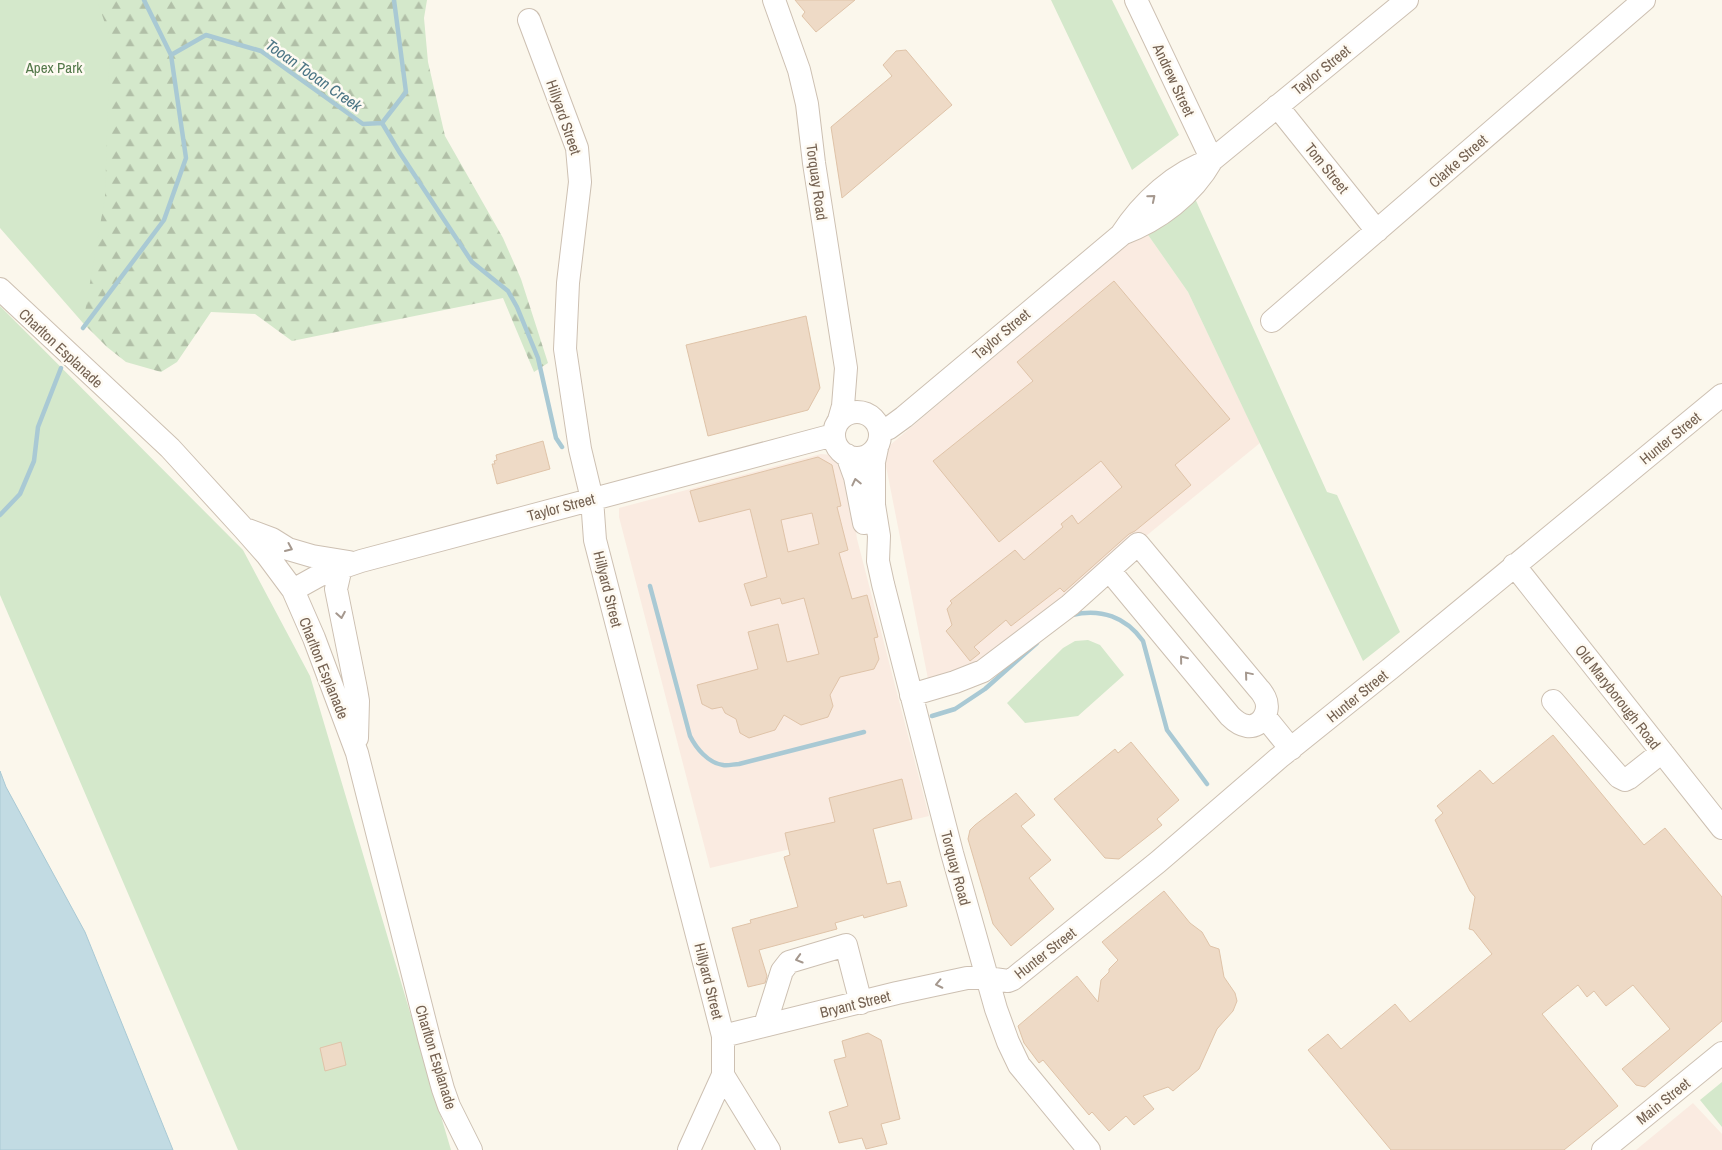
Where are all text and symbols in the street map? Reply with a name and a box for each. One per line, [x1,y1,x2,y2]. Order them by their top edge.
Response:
water label: Tooan Tooan Creek [261,34,367,117]
street label: Andrew Street [1148,39,1200,120]
street label: Taylor Street [1287,40,1355,100]
park label: Apex Park [25,57,83,78]
street label: Hillyard Street [541,77,587,158]
street label: Clarke Street [1424,129,1492,192]
street label: Tom Street [1300,138,1354,198]
street label: Torquay Road [801,143,833,221]
one-way arrow [1147,194,1156,203]
street label: Charlton Esplanade [14,303,108,393]
street label: Taylor Street [968,303,1035,364]
street label: Hunter Street [1635,406,1705,469]
one-way arrow [851,477,862,486]
street label: Taylor Street [525,488,598,526]
one-way arrow [284,542,293,553]
street label: Hillyard Street [588,549,628,630]
one-way arrow [335,610,345,619]
street label: Charlton Esplanade [294,614,354,722]
street label: Old Maryborough Road [1570,640,1666,754]
one-way arrow [1180,656,1188,665]
street label: Hunter Street [1322,664,1392,727]
one-way arrow [1245,672,1253,681]
street label: Torquay Road [936,828,976,908]
street label: Hunter Street [1010,922,1081,984]
street label: Hillyard Street [689,941,729,1022]
one-way arrow [795,953,804,963]
one-way arrow [935,978,944,989]
street label: Bryant Street [818,985,893,1023]
street label: Charlton Esplanade [410,1002,462,1112]
street label: Main Street [1632,1072,1695,1129]

